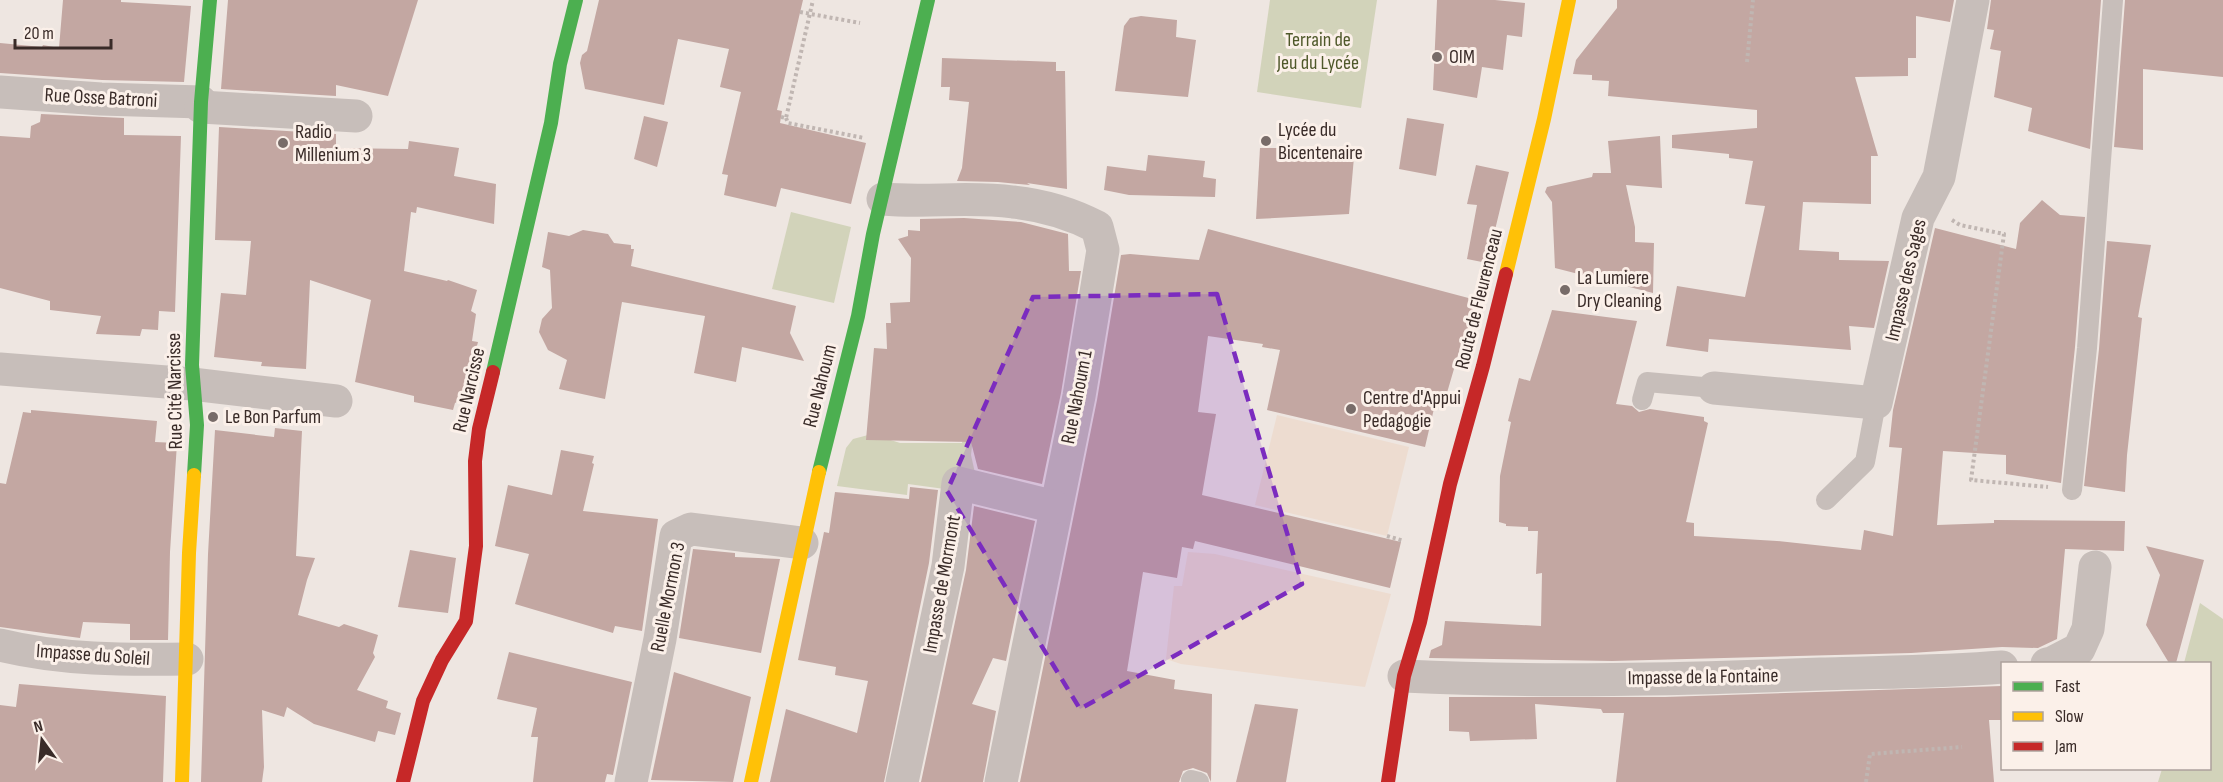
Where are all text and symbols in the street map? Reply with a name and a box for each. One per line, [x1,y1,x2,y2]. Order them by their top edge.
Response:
scale bar [15,12,111,50]
text: 20 m [24,23,54,44]
park label: Terrain de Jeu du Lycée [1276,28,1359,75]
place label: OIM [1449,45,1475,69]
marker: OIM [1430,50,1444,64]
street label: Rue Osse Batroni [44,83,158,113]
place label: Lycée du Bicentenaire [1278,118,1363,165]
place label: Radio Millenium 3 [295,120,371,167]
marker: Lycée du Bicentenaire [1259,134,1273,148]
marker: Radio Millenium 3 [276,136,290,150]
street label: Impasse des Sages [1880,217,1932,343]
street label: Route de Fleurenceau [1450,226,1508,372]
place label: La Lumiere Dry Cleaning [1577,266,1662,313]
marker: La Lumiere Dry Cleaning [1558,283,1572,297]
street label: Rue Cité Narcisse [162,332,188,450]
street label: Rue Nahoum [798,342,842,430]
street label: Rue Narcisse [448,345,490,435]
street label: Rue Nahoum 1 [1056,348,1098,446]
place label: Centre d'Appui Pedagogie [1363,386,1461,433]
marker: Centre d'Appui Pedagogie [1344,402,1358,416]
place label: Le Bon Parfum [225,405,321,429]
marker: Le Bon Parfum [206,410,220,424]
street label: Impasse de Mormont [918,513,966,655]
street label: Ruelle Mormon 3 [646,540,690,654]
street label: Impasse du Soleil [35,639,151,671]
legend [2001,662,2211,770]
street label: Impasse de la Fontaine [1627,664,1779,690]
text: Fast [2055,676,2081,697]
text: Slow [2055,706,2084,727]
north arrow [12,710,72,770]
text: N [32,717,45,737]
text: Jam [2054,736,2077,757]

